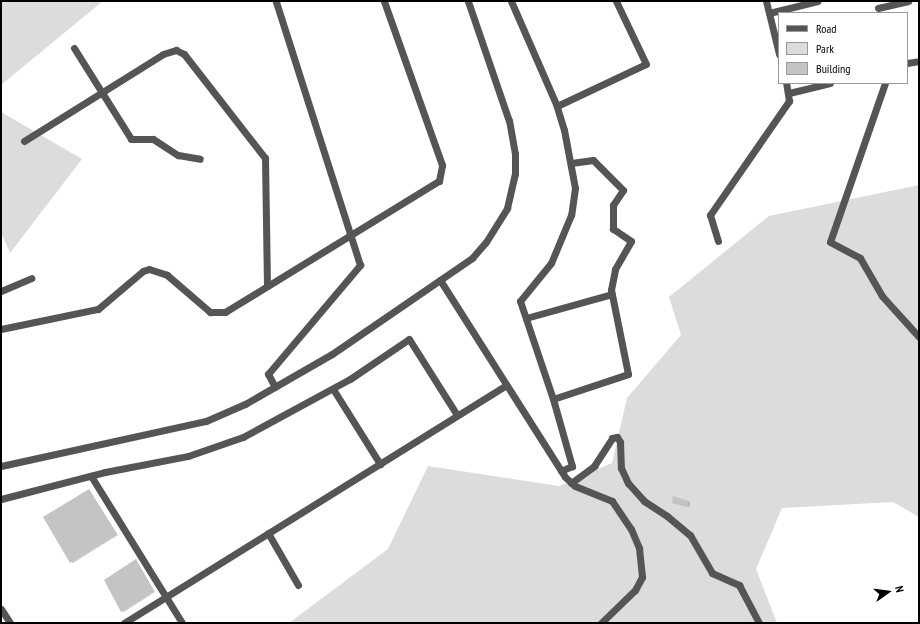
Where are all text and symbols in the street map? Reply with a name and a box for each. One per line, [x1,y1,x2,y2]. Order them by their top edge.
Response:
legend [778,12,908,84]
text: Road [816,21,836,36]
text: Park [816,41,834,56]
text: Building [816,61,851,76]
north arrow [868,572,908,612]
text: N [892,585,907,594]

